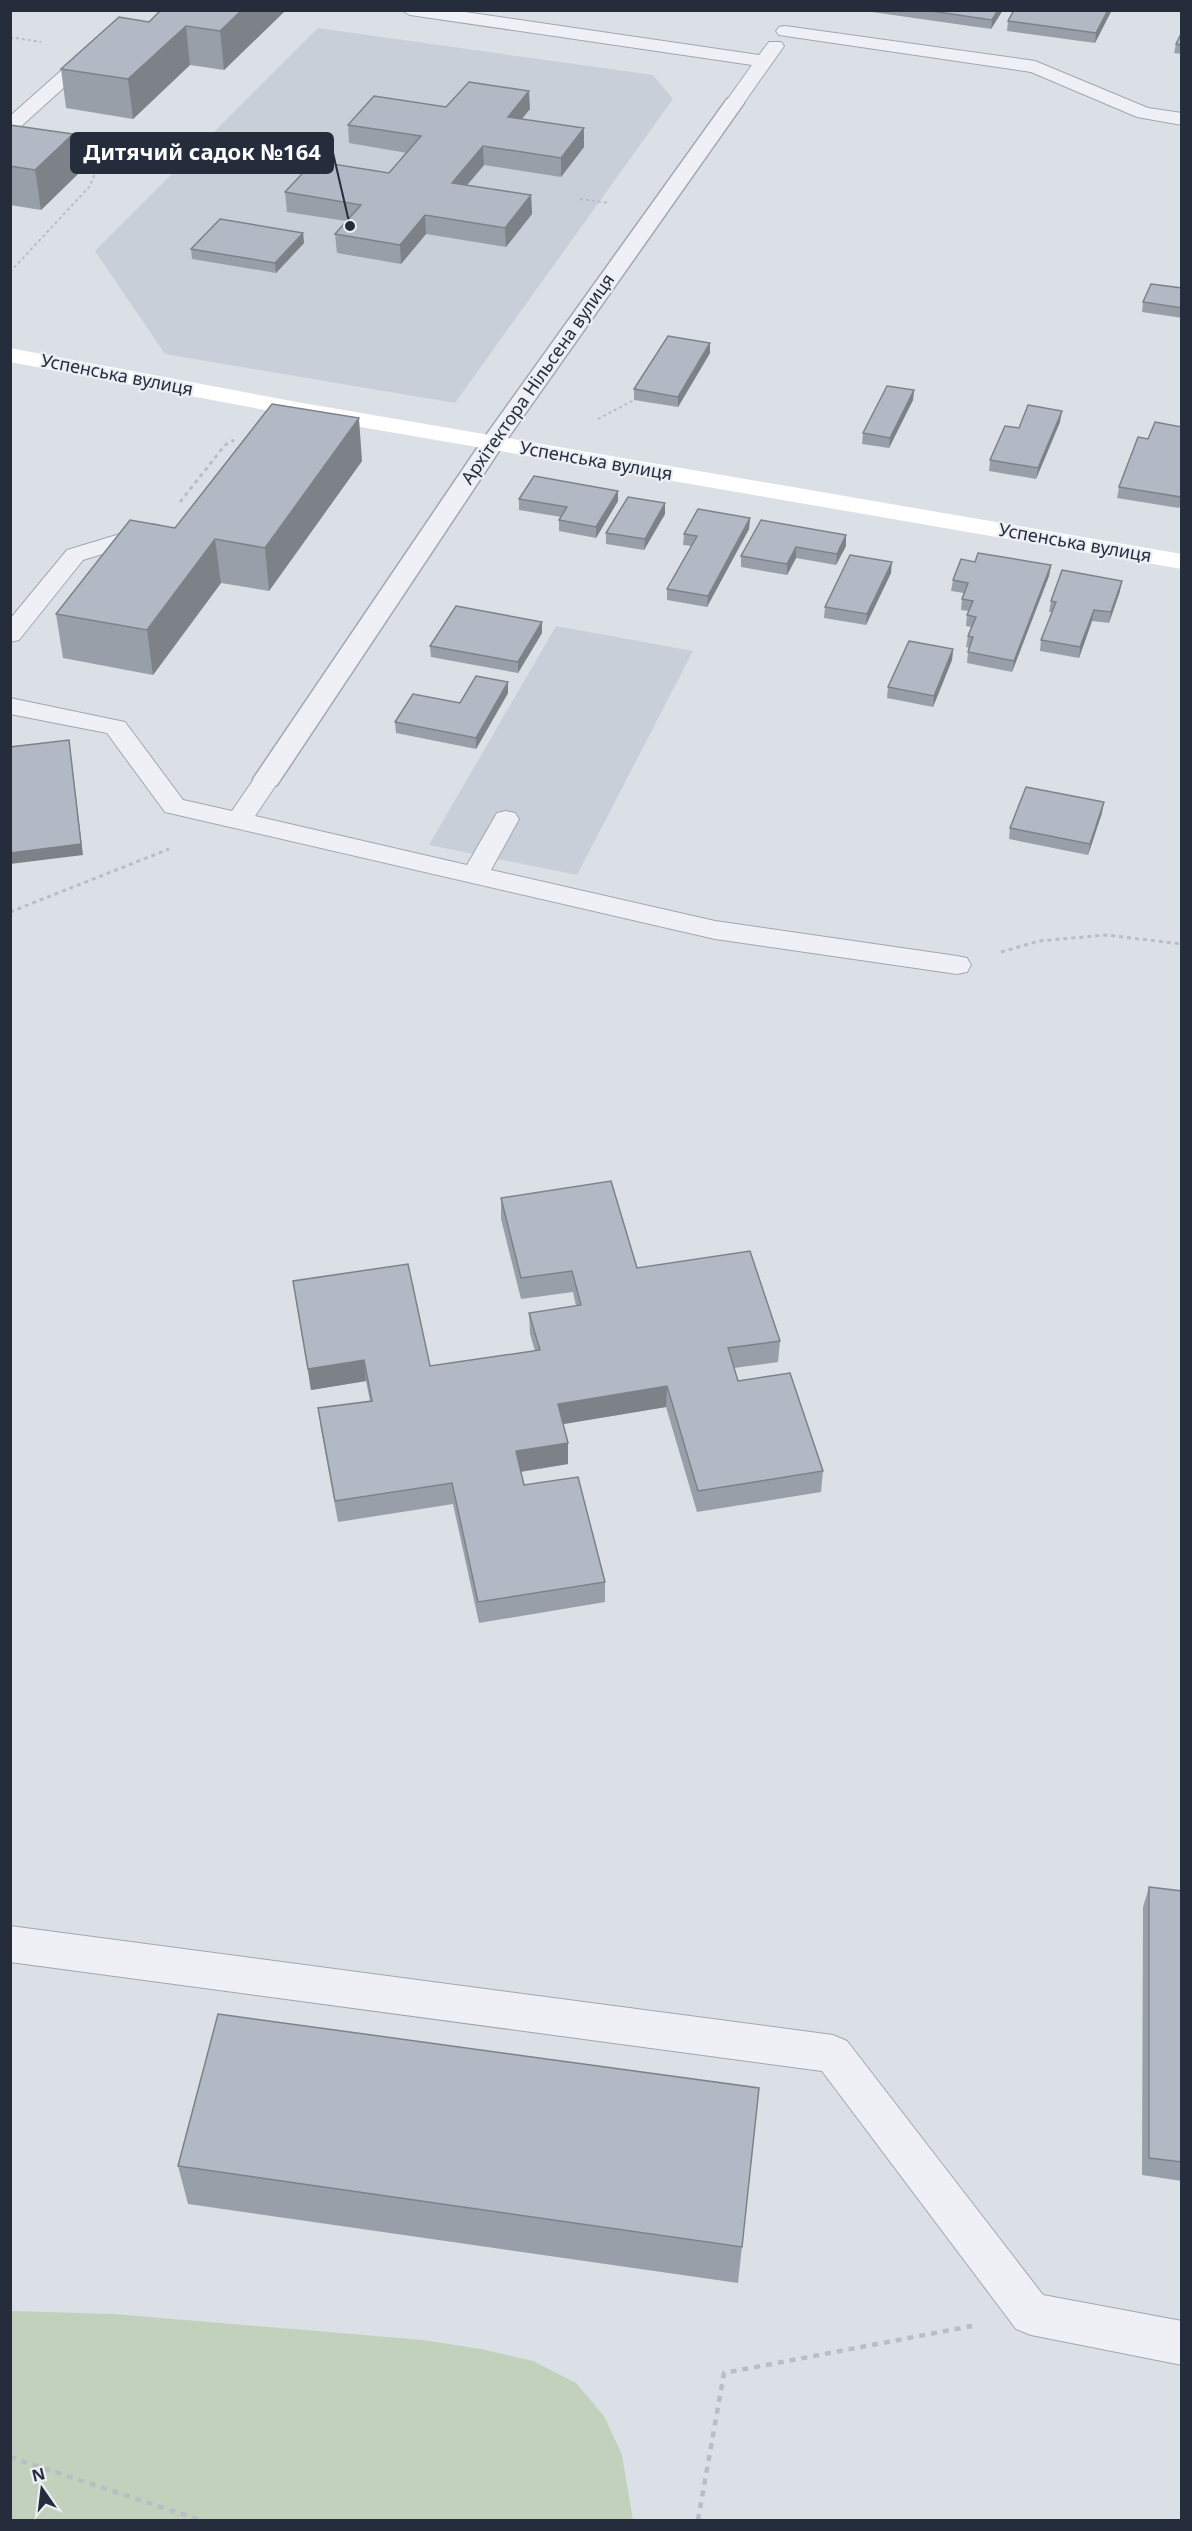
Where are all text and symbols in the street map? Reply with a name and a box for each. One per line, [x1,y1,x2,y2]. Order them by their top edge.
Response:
callout: Дитячий садок №164 [71,133,333,173]
text: Дитячий садок №164 [83,136,321,166]
street label: Архітектора Нільсена вулиця [455,268,619,489]
street label: Успенська вулиця [39,347,195,401]
street label: Успенська вулиця [518,435,674,485]
street label: Успенська вулиця [997,517,1153,567]
north arrow [12,2459,72,2519]
text: N [29,2462,47,2487]

